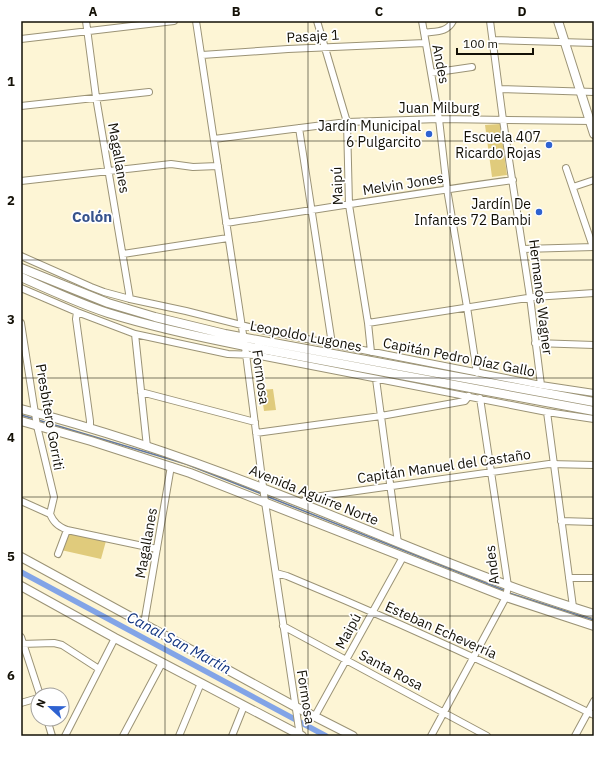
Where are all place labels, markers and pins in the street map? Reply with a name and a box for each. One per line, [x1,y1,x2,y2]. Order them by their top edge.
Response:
place label: Jardín Municipal 6 Pulgarcito [318,117,421,151]
place label: Escuela 407 Ricardo Rojas [455,128,541,162]
marker: Jardín Municipal 6 Pulgarcito [424,129,434,139]
marker: Escuela 407 Ricardo Rojas [544,140,554,150]
place label: Jardín De Infantes 72 Bambi [414,195,531,229]
marker: Jardín De Infantes 72 Bambi [534,207,544,217]

